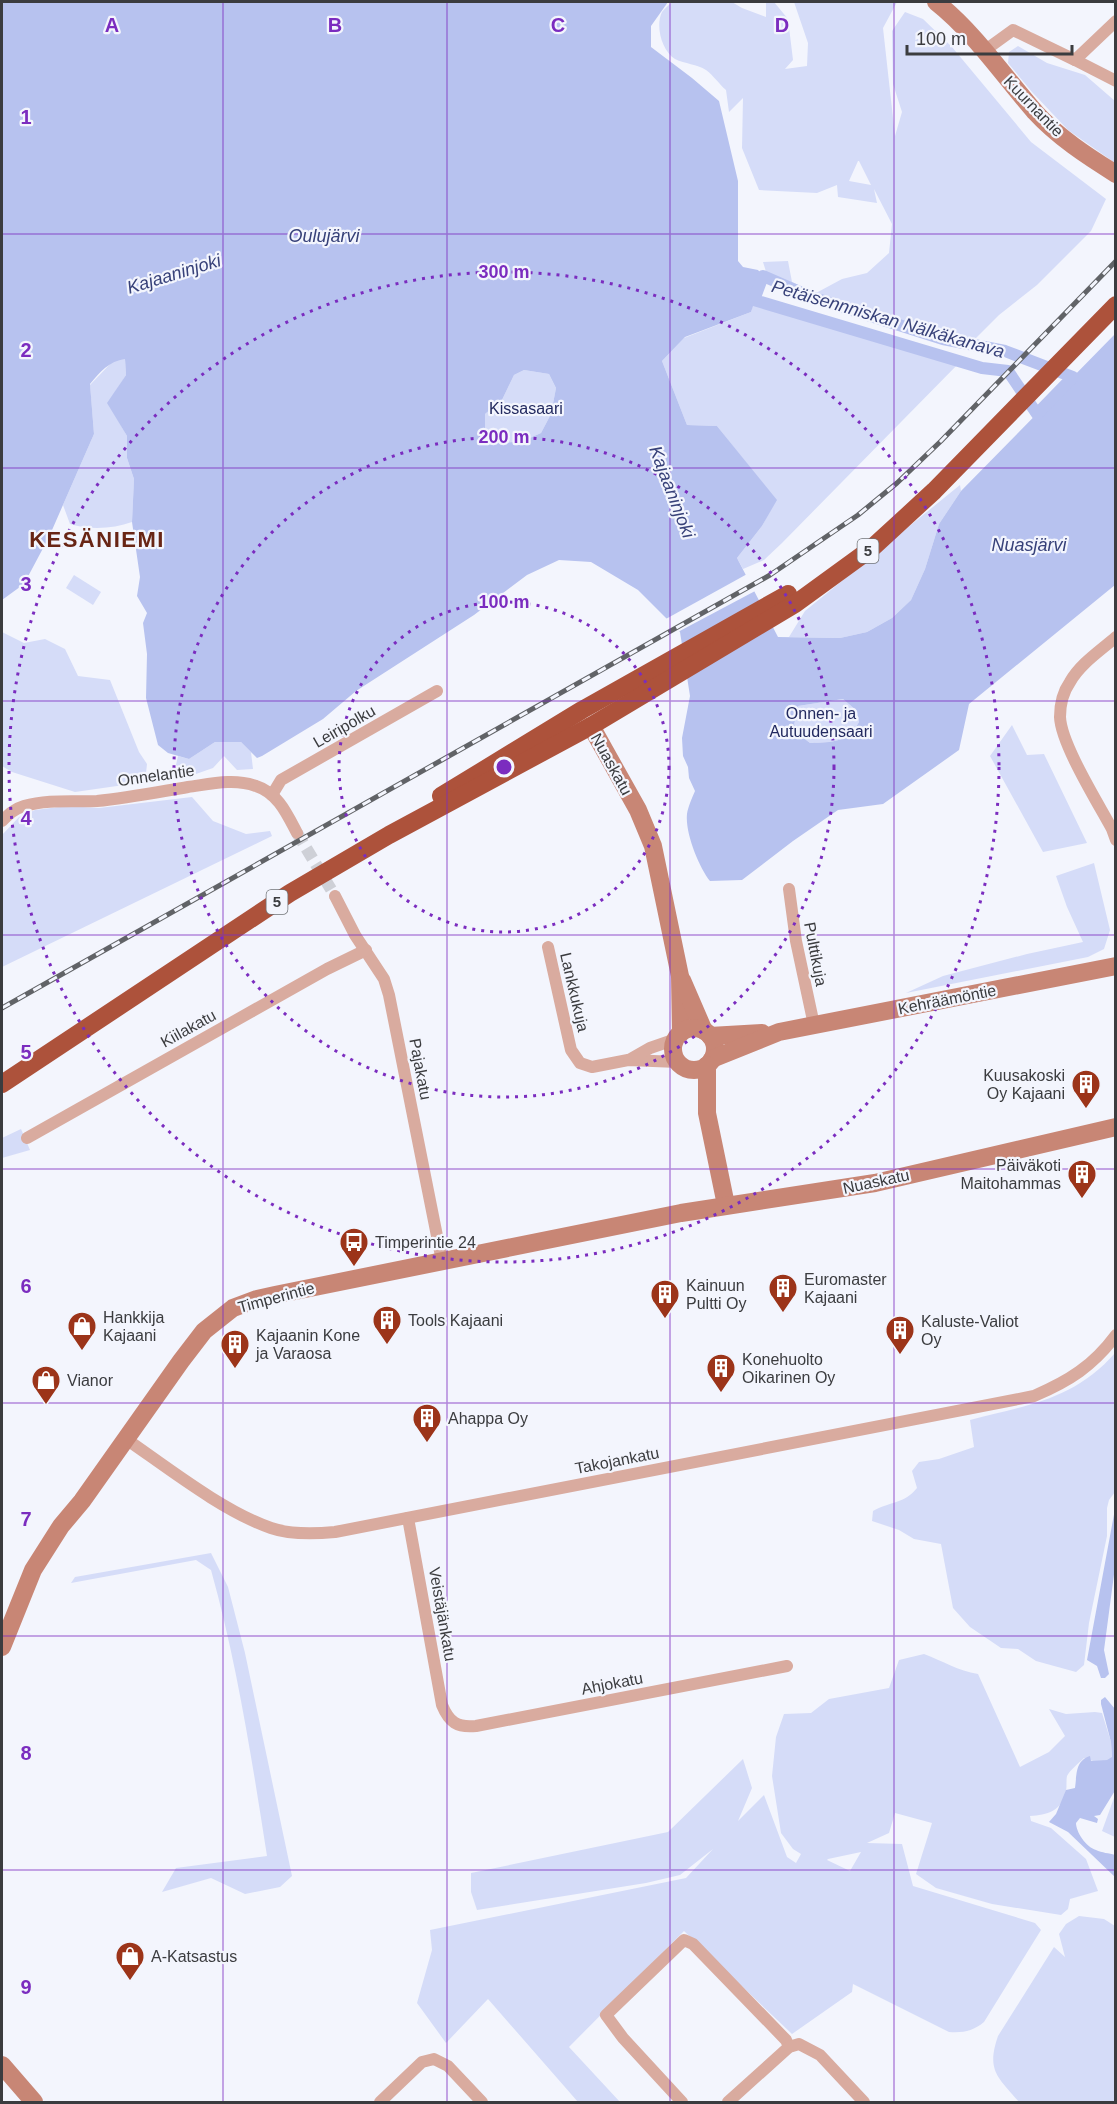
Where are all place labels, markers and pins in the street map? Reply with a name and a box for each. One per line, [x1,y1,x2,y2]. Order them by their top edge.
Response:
centre of rings [494,757,514,777]
place label: Kuusakoski Oy Kajaani [983,1067,1065,1102]
building icon: Kuusakoski Oy Kajaani [1070,1068,1102,1110]
place label: Päiväkoti Maitohammas [961,1157,1061,1192]
building icon: Päiväkoti Maitohammas [1066,1158,1098,1200]
bus stop icon: Timperintie 24 [338,1226,370,1268]
place label: Timperintie 24 [375,1234,476,1251]
place label: Euromaster Kajaani [804,1271,887,1306]
building icon: Euromaster Kajaani [767,1272,799,1314]
place label: Kainuun Pultti Oy [686,1277,746,1312]
building icon: Kainuun Pultti Oy [649,1278,681,1320]
building icon: Tools Kajaani [371,1304,403,1346]
place label: Hankkija Kajaani [103,1309,164,1344]
shop icon: Hankkija Kajaani [66,1310,98,1352]
place label: Tools Kajaani [408,1312,503,1329]
place label: Kaluste-Valiot Oy [921,1313,1019,1348]
building icon: Kaluste-Valiot Oy [884,1314,916,1356]
place label: Kajaanin Kone ja Varaosa [255,1327,360,1362]
building icon: Kajaanin Kone ja Varaosa [219,1328,251,1370]
place label: Konehuolto Oikarinen Oy [742,1351,835,1386]
building icon: Konehuolto Oikarinen Oy [705,1352,737,1394]
shop icon: Vianor [30,1364,62,1406]
place label: Vianor [67,1372,114,1389]
building icon: Ahappa Oy [411,1402,443,1444]
place label: Ahappa Oy [448,1410,528,1427]
shop icon: A-Katsastus [114,1940,146,1982]
place label: A-Katsastus [151,1948,237,1965]

